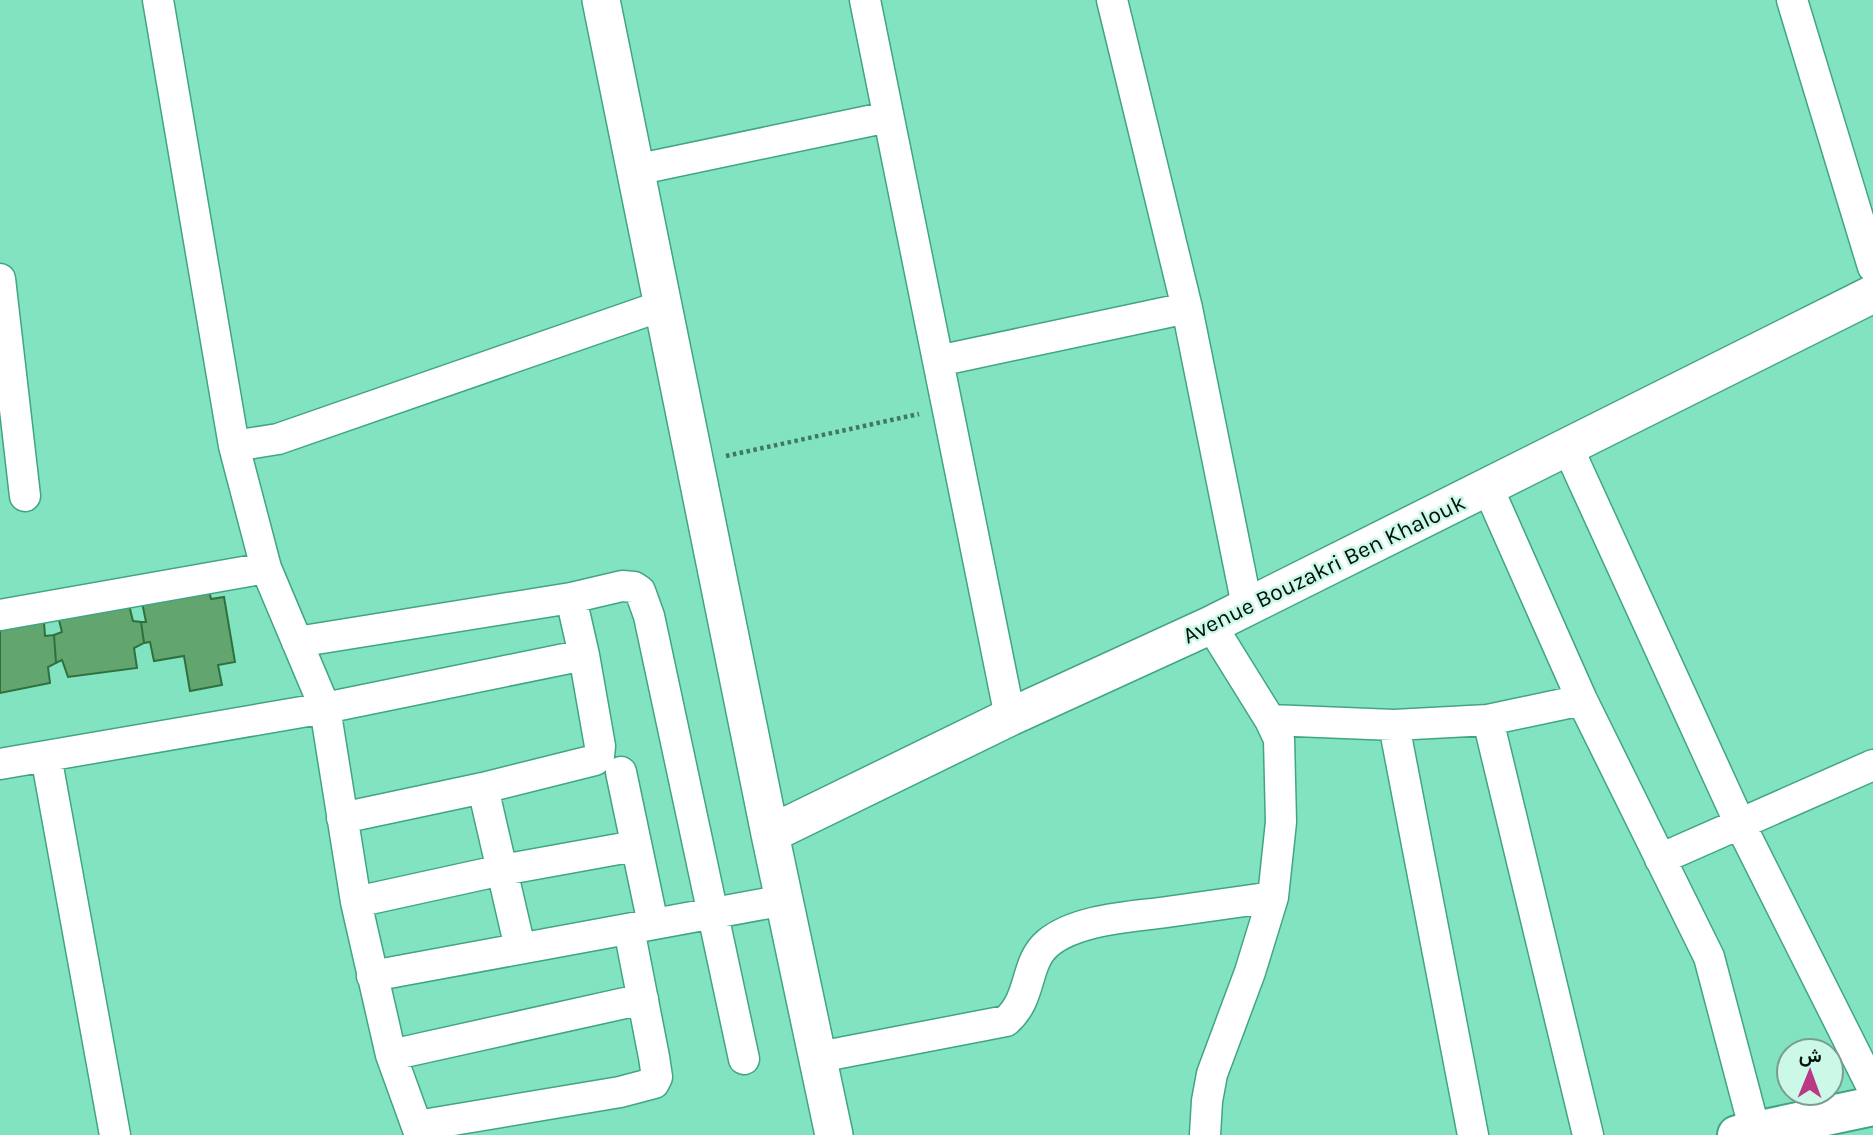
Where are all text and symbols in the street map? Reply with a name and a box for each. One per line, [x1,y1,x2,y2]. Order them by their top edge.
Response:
street label: Avenue Bouzakri Ben Khalouk [1178,489,1470,649]
north arrow [1775,1037,1845,1107]
text: ش [1799,1045,1822,1067]

